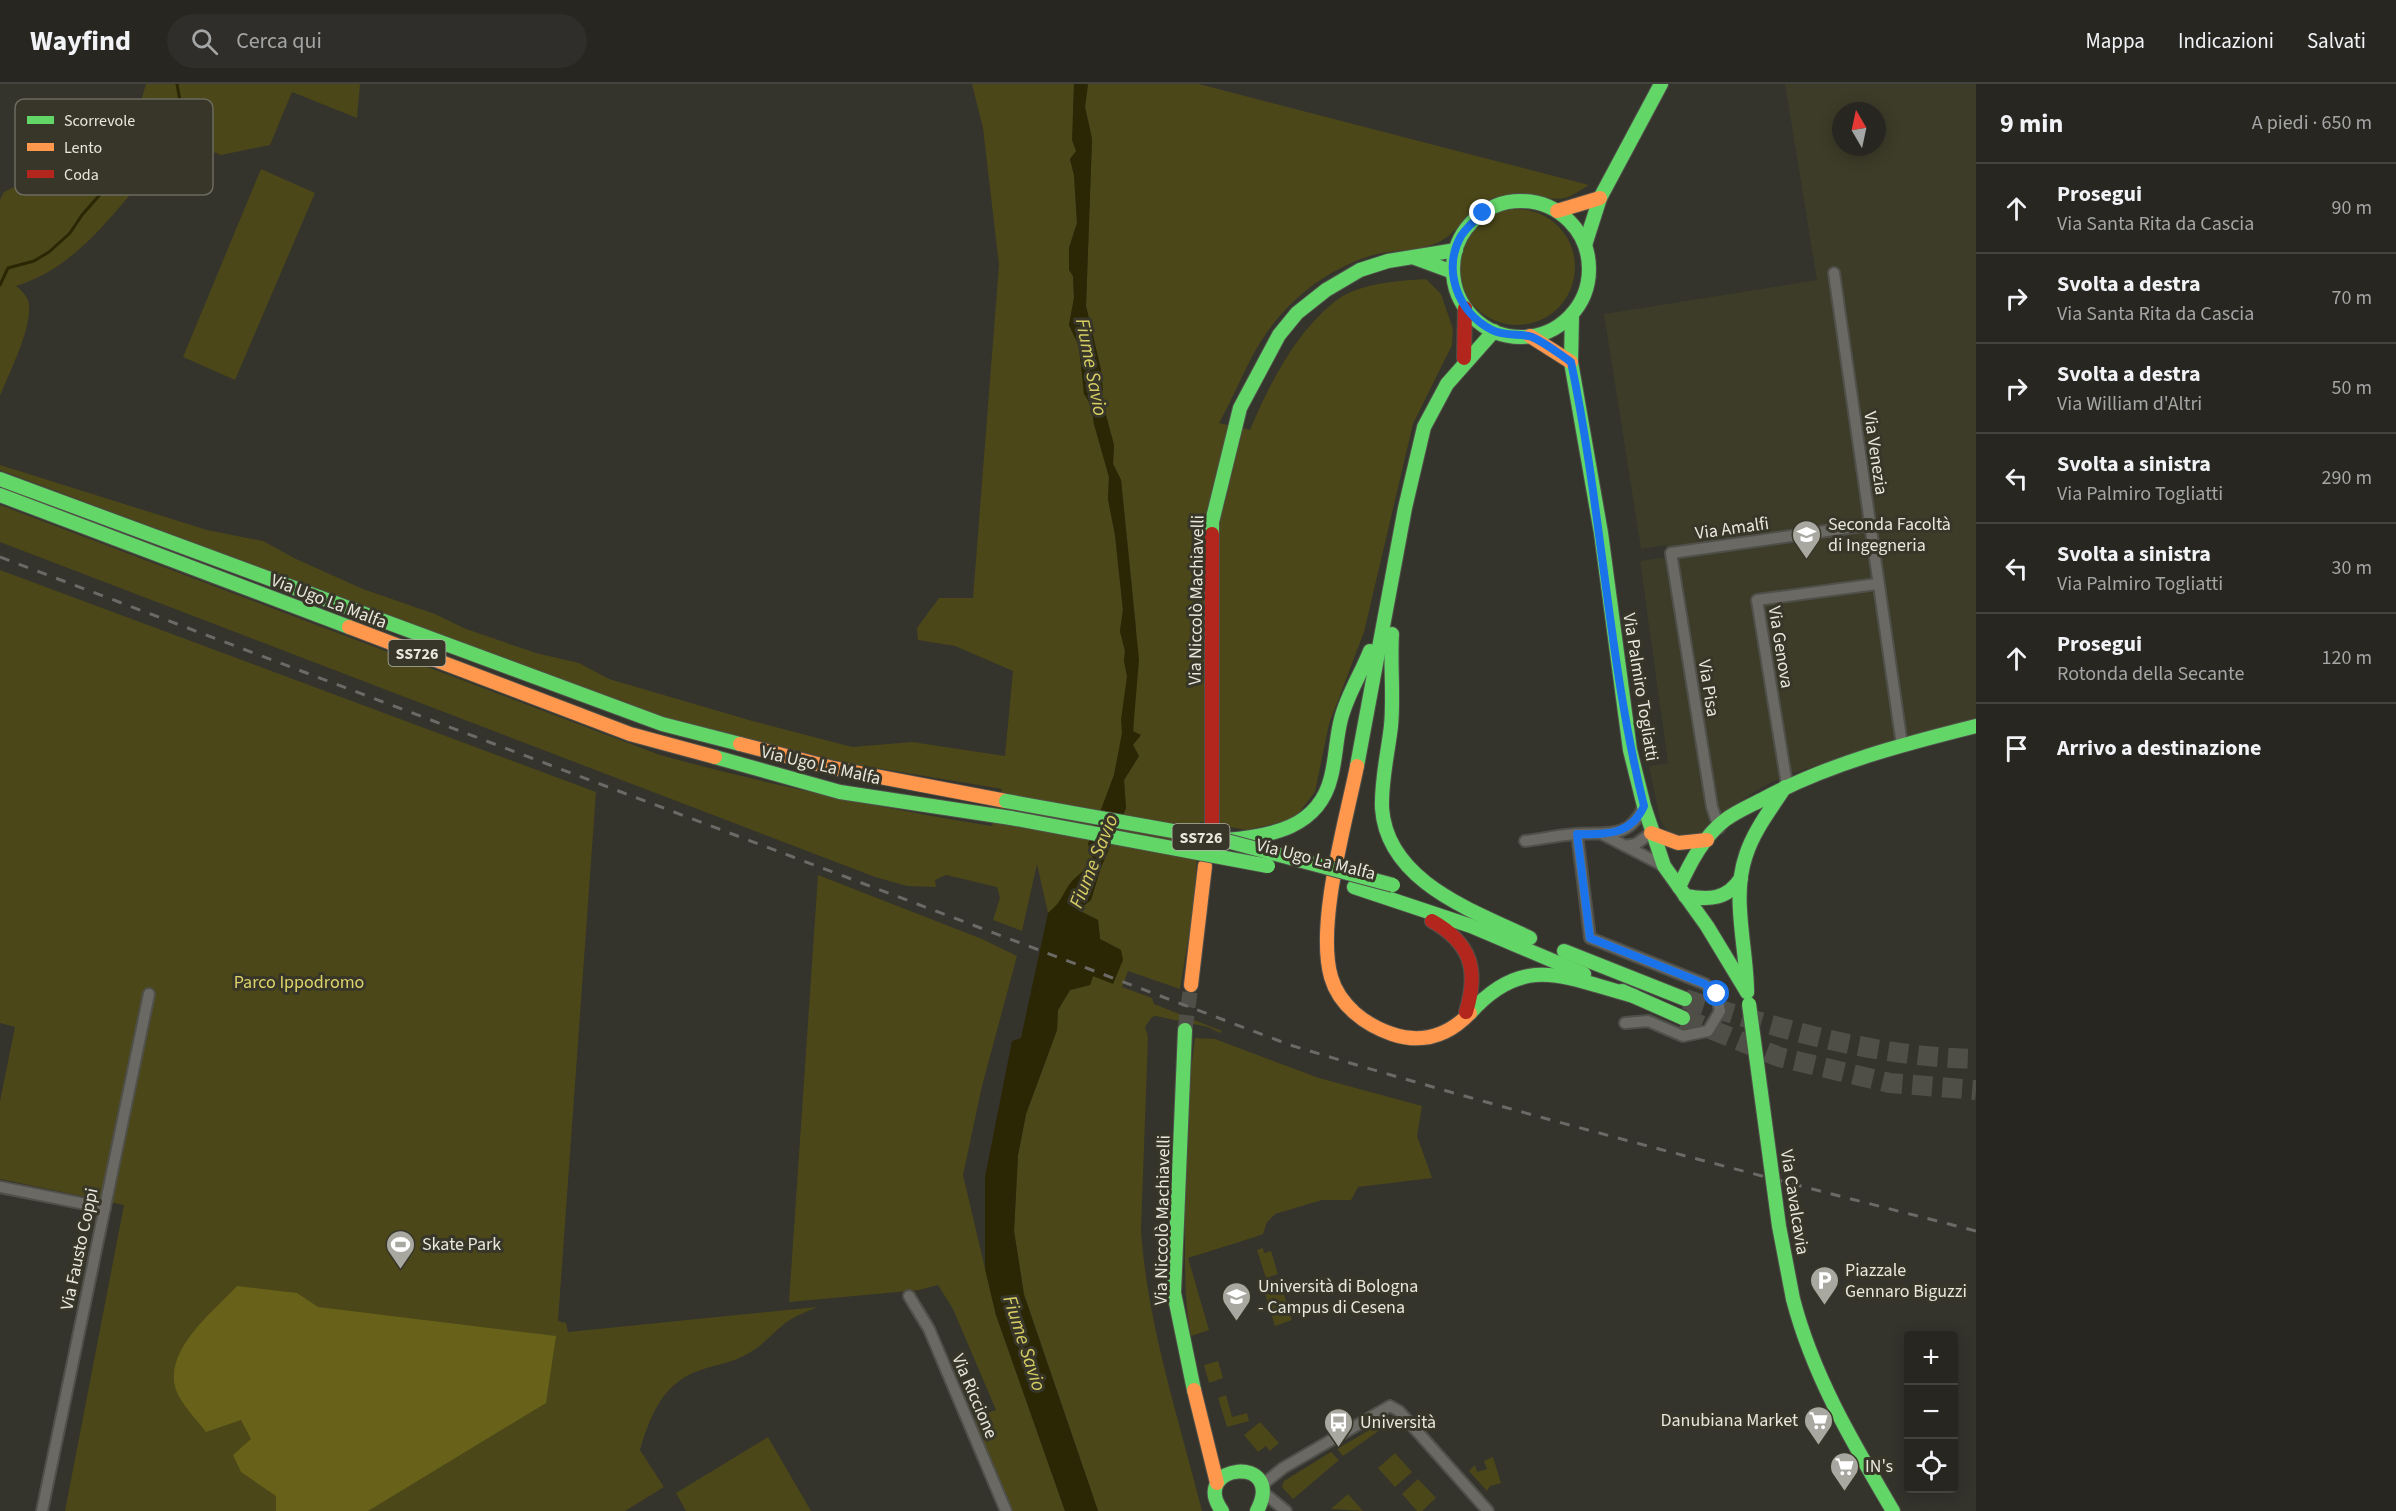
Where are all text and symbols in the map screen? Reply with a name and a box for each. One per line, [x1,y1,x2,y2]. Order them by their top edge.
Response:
search box [167,14,587,68]
text: Wayfind [30,21,131,61]
icon: search [188,25,221,58]
text: Cerca qui [236,25,322,57]
text: Mappa [2086,26,2145,56]
text: Indicazioni [2178,26,2274,56]
text: Salvati [2307,26,2366,56]
legend [15,99,213,195]
north arrow [1832,102,1886,156]
text: 9 min [2000,105,2063,142]
text: A piedi · 650 m [2252,109,2372,137]
text: Scorrevole [64,110,135,132]
text: Lento [64,137,102,159]
text: Coda [64,164,99,186]
text: Prosegui [2057,178,2142,210]
icon: ahead [2000,192,2033,225]
text: 90 m [2332,194,2372,222]
route end [1469,199,1495,225]
text: Via Santa Rita da Cascia [2057,210,2254,238]
text: Svolta a destra [2057,268,2201,300]
icon: right [2000,282,2033,315]
text: 70 m [2332,284,2372,312]
text: Via Santa Rita da Cascia [2057,300,2254,328]
water label: Fiume Savio [1068,316,1114,418]
text: Svolta a destra [2057,358,2201,390]
icon: right [2000,372,2033,405]
text: 50 m [2332,374,2372,402]
text: Via William d'Altri [2057,390,2202,418]
street label: Via Venezia [1857,410,1894,497]
text: Svolta a sinistra [2057,448,2211,480]
icon: left [2000,462,2033,495]
text: 290 m [2322,464,2372,492]
text: Via Palmiro Togliatti [2057,480,2223,508]
street label: Via Amalfi [1693,511,1771,546]
place label: Seconda Facoltà di Ingegneria [1828,512,1951,558]
street label: Via Niccolò Machiavelli [1183,515,1210,685]
school or university icon: Seconda Facoltà di Ingegneria [1791,518,1823,560]
text: Svolta a sinistra [2057,538,2211,570]
icon: left [2000,552,2033,585]
text: 30 m [2332,554,2372,582]
street label: Via Ugo La Malfa [267,568,390,635]
text: Via Palmiro Togliatti [2057,570,2223,598]
street label: Via Genova [1762,604,1799,690]
street label: Via Palmiro Togliatti [1616,611,1665,763]
text: Prosegui [2057,628,2142,660]
road number: SS726 [388,640,446,666]
icon: ahead [2000,642,2033,675]
text: 120 m [2322,644,2372,672]
street label: Via Pisa [1692,658,1725,718]
text: Rotonda della Secante [2057,660,2244,688]
icon: arrive [2000,732,2033,765]
text: Arrivo a destinazione [2057,732,2262,764]
street label: Via Ugo La Malfa [759,740,883,791]
water label: Fiume Savio [1062,810,1125,913]
road number: SS726 [1172,824,1230,850]
street label: Via Ugo La Malfa [1254,833,1378,886]
park label: Parco Ippodromo [234,970,364,995]
route start [1703,980,1729,1006]
street label: Via Niccolò Machiavelli [1149,1135,1176,1305]
street label: Via Cavalcavia [1774,1148,1815,1257]
street label: Via Fausto Coppi [54,1186,105,1313]
sports icon: Skate Park [385,1228,417,1270]
place label: Skate Park [422,1232,501,1257]
place label: Piazzale Gennaro Biguzzi [1845,1258,1967,1304]
parking icon: Piazzale Gennaro Biguzzi [1808,1264,1840,1306]
place label: Università di Bologna - Campus di Cesena [1258,1274,1418,1320]
school or university icon: Università di Bologna - Campus di Cesena [1221,1280,1253,1322]
water label: Fiume Savio [995,1292,1053,1395]
map controls [1904,1331,1958,1493]
button: + [1904,1331,1958,1385]
street label: Via Riccione [945,1350,1004,1443]
button: − [1904,1385,1958,1439]
supermarket icon: Danubiana Market [1803,1404,1835,1446]
bus stop icon: Università [1323,1406,1355,1448]
place label: Danubiana Market [1660,1408,1798,1433]
place label: Università [1360,1410,1436,1435]
button: locate [1904,1439,1958,1493]
supermarket icon: IN's [1828,1450,1860,1492]
place label: IN's [1865,1454,1893,1479]

